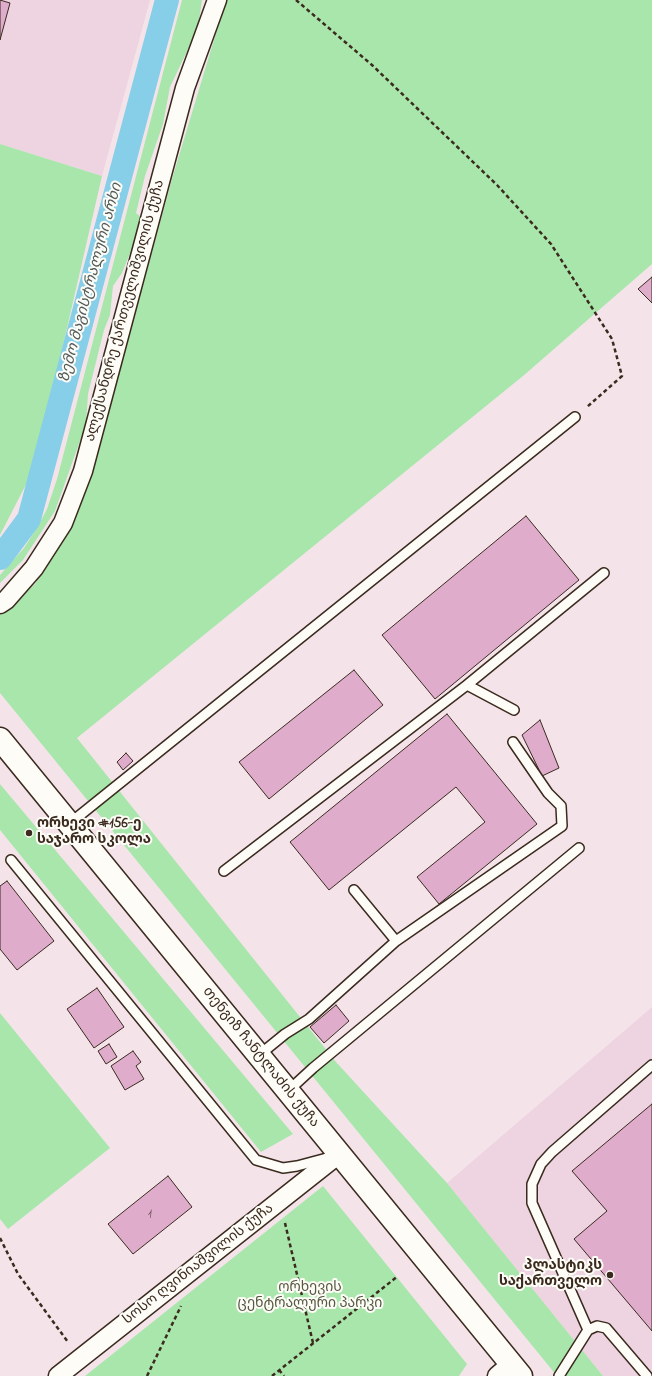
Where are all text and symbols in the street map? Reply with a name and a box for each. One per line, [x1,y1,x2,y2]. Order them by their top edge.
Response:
street label: ალექსანდრე ქართველიშვილის ქუჩა [83,178,169,444]
water label: ზემო მაგისტრალური არხი [57,181,127,385]
place label: ორხევი #156-ე საჯარო სკოლა [37,817,151,850]
marker: ორხევი #156-ე საჯარო სკოლა [24,828,34,838]
street label: თენგიზ ჩანტლაძის ქუჩა [198,984,322,1132]
street label: სოსო ღვინიაშვილის ქუჩა [120,1201,278,1329]
house number: 1 [148,1208,152,1222]
place label: პლასტიკს საქართველო [499,1259,602,1292]
marker: პლასტიკს საქართველო [605,1270,615,1280]
park label: ორხევის ცენტრალური პარკი [238,1281,382,1314]

